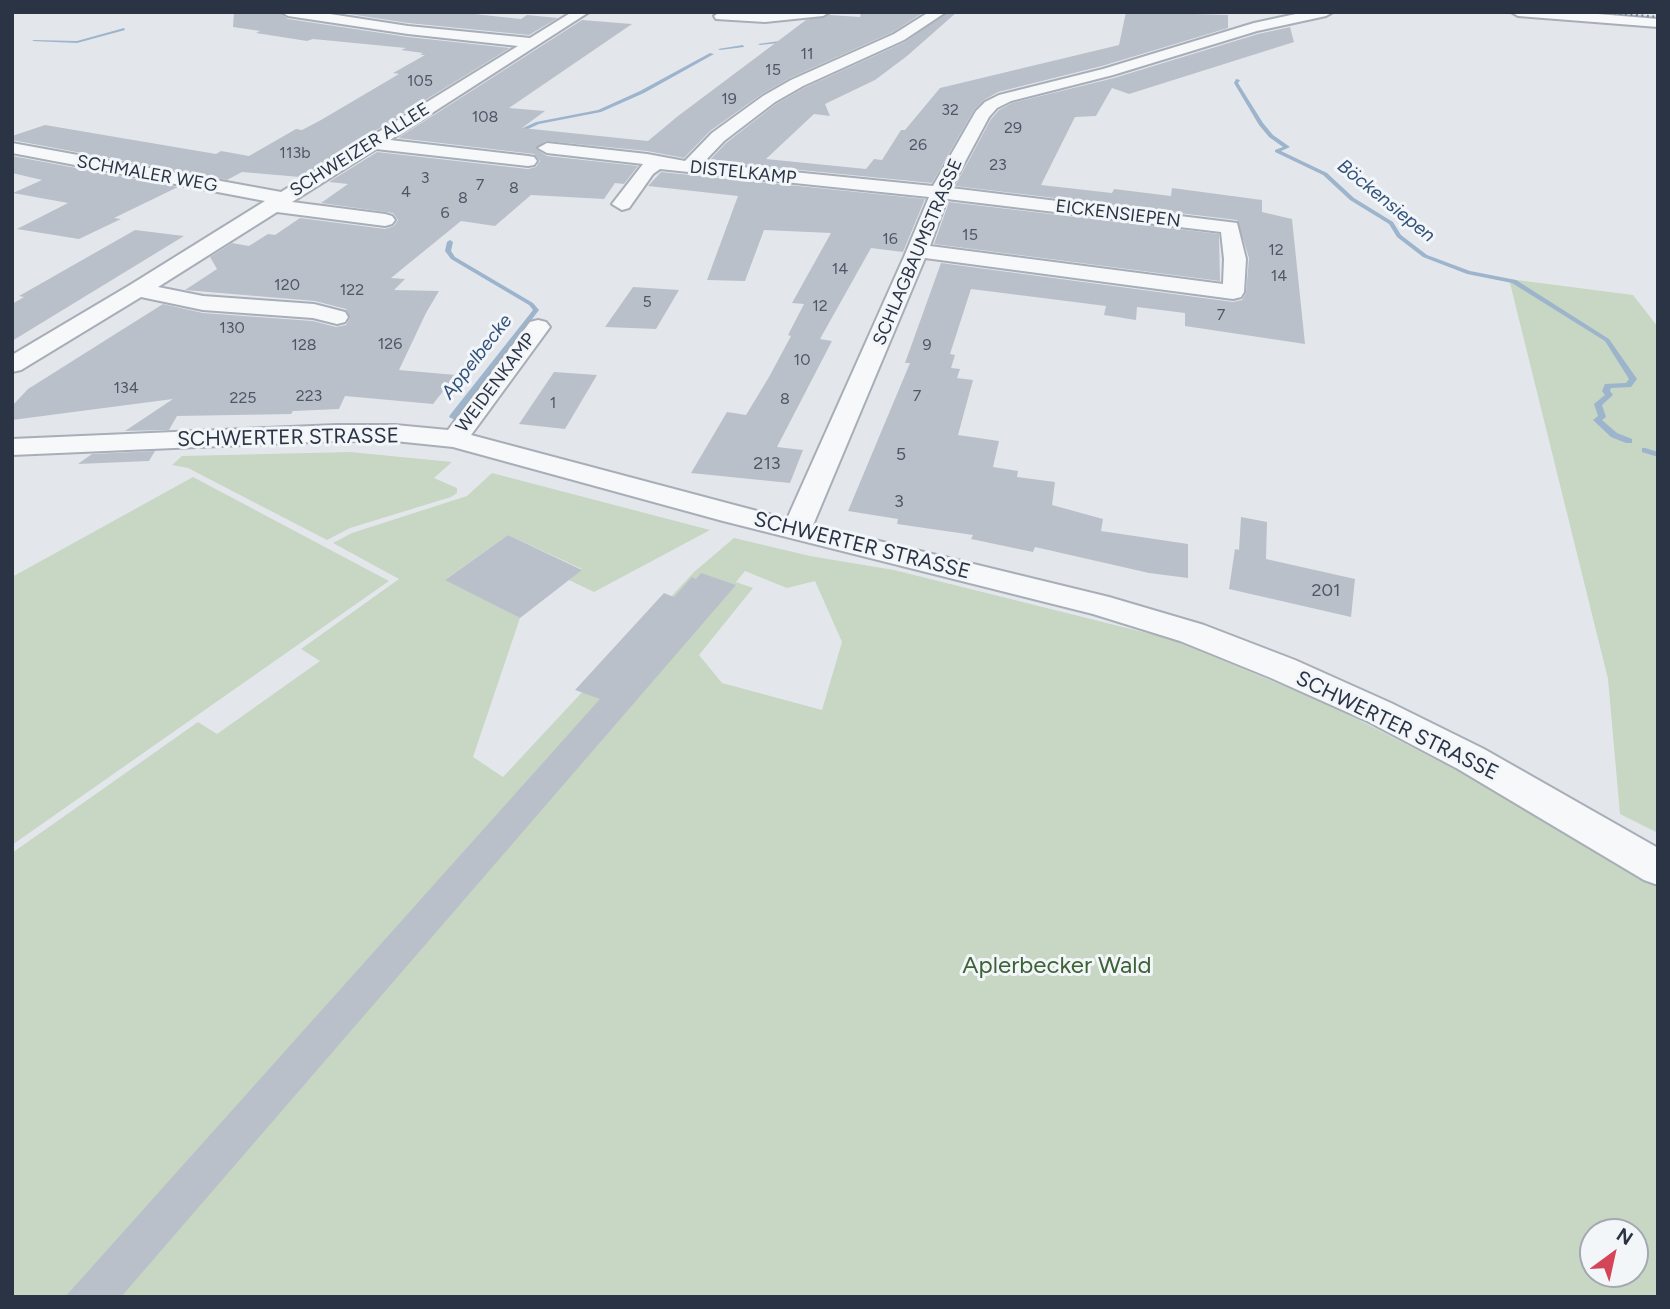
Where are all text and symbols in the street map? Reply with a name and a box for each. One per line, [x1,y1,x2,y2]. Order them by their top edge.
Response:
house number: 11 [800,44,814,64]
house number: 15 [765,60,781,80]
house number: 105 [407,71,433,91]
house number: 19 [721,89,737,109]
street label: SCHWEIZER ALLEE [286,98,434,202]
house number: 32 [941,100,959,120]
house number: 108 [472,107,498,127]
house number: 29 [1004,118,1022,138]
house number: 26 [909,135,927,155]
house number: 113b [279,143,311,163]
street label: SCHMALER WEG [75,151,219,197]
street label: SCHLAGBAUMSTRASSE [869,155,967,349]
house number: 23 [989,155,1007,175]
water label: Böckensiepen [1333,155,1439,247]
street label: DISTELKAMP [689,157,797,189]
house number: 3 [421,168,429,188]
house number: 7 [476,175,484,195]
house number: 8 [509,178,519,198]
house number: 4 [401,182,411,202]
house number: 8 [458,188,468,208]
street label: EICKENSIEPEN [1054,196,1182,232]
house number: 6 [440,203,450,223]
house number: 15 [962,225,978,245]
house number: 16 [882,229,898,249]
house number: 12 [1268,240,1284,260]
house number: 14 [832,259,848,279]
house number: 14 [1271,266,1287,286]
house number: 120 [274,275,300,295]
house number: 122 [340,280,364,300]
house number: 5 [642,292,652,312]
house number: 12 [812,296,828,316]
house number: 7 [1217,305,1225,325]
water label: Appelbecke [437,310,517,404]
house number: 130 [219,318,245,338]
street label: WEIDENKAMP [452,329,540,437]
house number: 126 [378,334,402,354]
house number: 128 [291,335,317,355]
house number: 9 [922,335,932,355]
house number: 10 [794,350,810,370]
house number: 134 [113,378,139,398]
house number: 223 [296,386,322,406]
house number: 7 [913,386,921,406]
house number: 225 [229,388,257,408]
house number: 8 [780,389,790,409]
house number: 1 [550,393,556,413]
street label: SCHWERTER STRASSE [177,423,399,453]
house number: 5 [896,444,906,466]
house number: 213 [753,453,781,475]
house number: 3 [894,491,904,513]
street label: SCHWERTER STRASSE [751,507,973,585]
house number: 201 [1311,580,1341,602]
street label: SCHWERTER STRASSE [1292,666,1502,786]
park label: Aplerbecker Wald [962,952,1152,980]
north arrow [1579,1218,1649,1288]
text: N [1612,1223,1637,1250]

